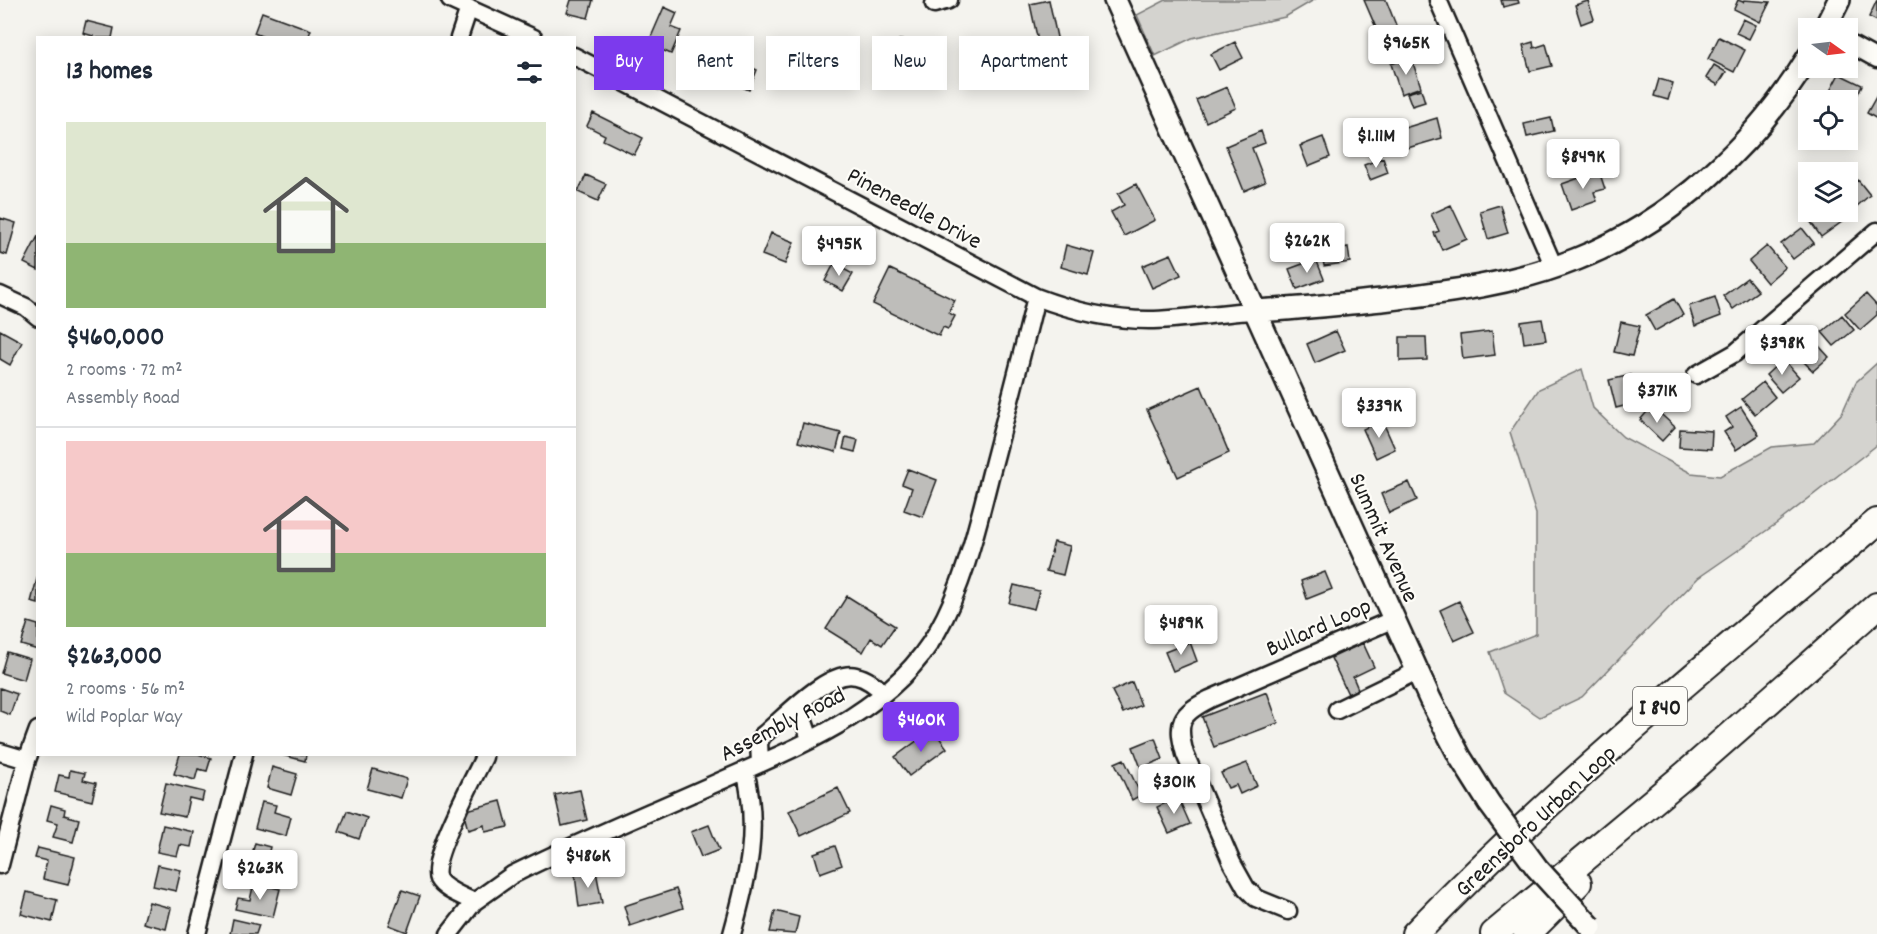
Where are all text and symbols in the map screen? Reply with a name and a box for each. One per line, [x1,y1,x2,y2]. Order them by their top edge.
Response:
north arrow [1798,18,1858,78]
map controls [1798,18,1858,222]
pin: $965K [1364,25,1448,76]
text: $965K [1382,30,1430,58]
chip: Buy [594,36,664,90]
chip: Rent [676,36,754,90]
chip: Filters [766,36,860,90]
chip: New [872,36,947,90]
chip: Apartment [959,36,1089,90]
text: 13 homes [66,54,153,91]
icon: filters [513,56,546,89]
button: locate [1798,90,1858,150]
pin: $1.11M [1327,118,1425,169]
text: $1.11M [1357,123,1395,151]
pin: $849K [1541,139,1625,190]
text: $849K [1561,144,1605,172]
street label: Pineneedle Drive [840,160,987,259]
icon: home [252,161,360,269]
button: layers [1798,162,1858,222]
pin: $262K [1265,223,1349,274]
pin: $495K [797,226,881,277]
text: $262K [1284,228,1330,256]
text: $495K [816,231,862,259]
text: $460,000 [66,320,164,357]
pin: $398K [1740,325,1824,376]
text: $398K [1759,330,1805,358]
text: 2 rooms · 72 m² [66,357,182,385]
pin: $371K [1615,373,1699,424]
text: $371K [1637,378,1677,406]
text: Assembly Road [66,385,180,413]
pin: $339K [1337,388,1421,439]
text: $339K [1356,393,1402,421]
street label: Summit Avenue [1339,468,1426,608]
icon: home [252,480,360,588]
street label: Bullard Loop [1261,590,1377,667]
pin: $489K [1139,605,1223,656]
text: $489K [1159,610,1203,638]
text: $263,000 [66,639,162,676]
text: 2 rooms · 56 m² [66,676,185,704]
street label: Assembly Road [715,680,852,772]
road number: I 840 [1633,687,1687,725]
pin: $460K [879,702,963,753]
text: Wild Poplar Way [66,704,182,732]
text: $460K [897,707,945,735]
street label: Greensboro Urban Loop [1448,738,1626,906]
pin: $301K [1132,764,1216,815]
text: $301K [1152,769,1196,797]
pin: $486K [546,838,630,889]
text: $486K [565,843,611,871]
pin: $263K [218,850,302,901]
text: $263K [237,855,283,883]

